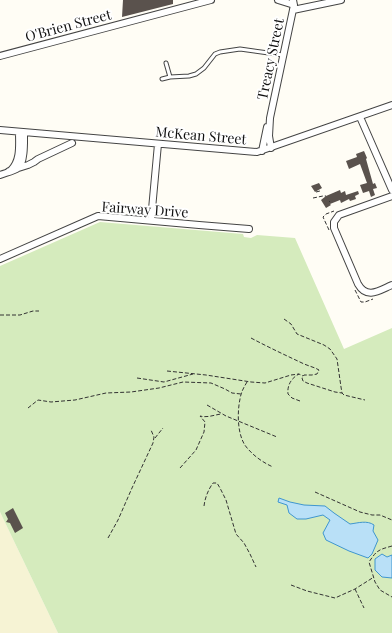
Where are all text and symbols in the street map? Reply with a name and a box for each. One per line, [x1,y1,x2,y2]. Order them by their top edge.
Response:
street label: O'Brien Street [23,4,114,46]
street label: Treacy Street [252,15,288,102]
street label: McKean Street [155,122,248,149]
street label: Fairway Drive [101,196,189,222]

